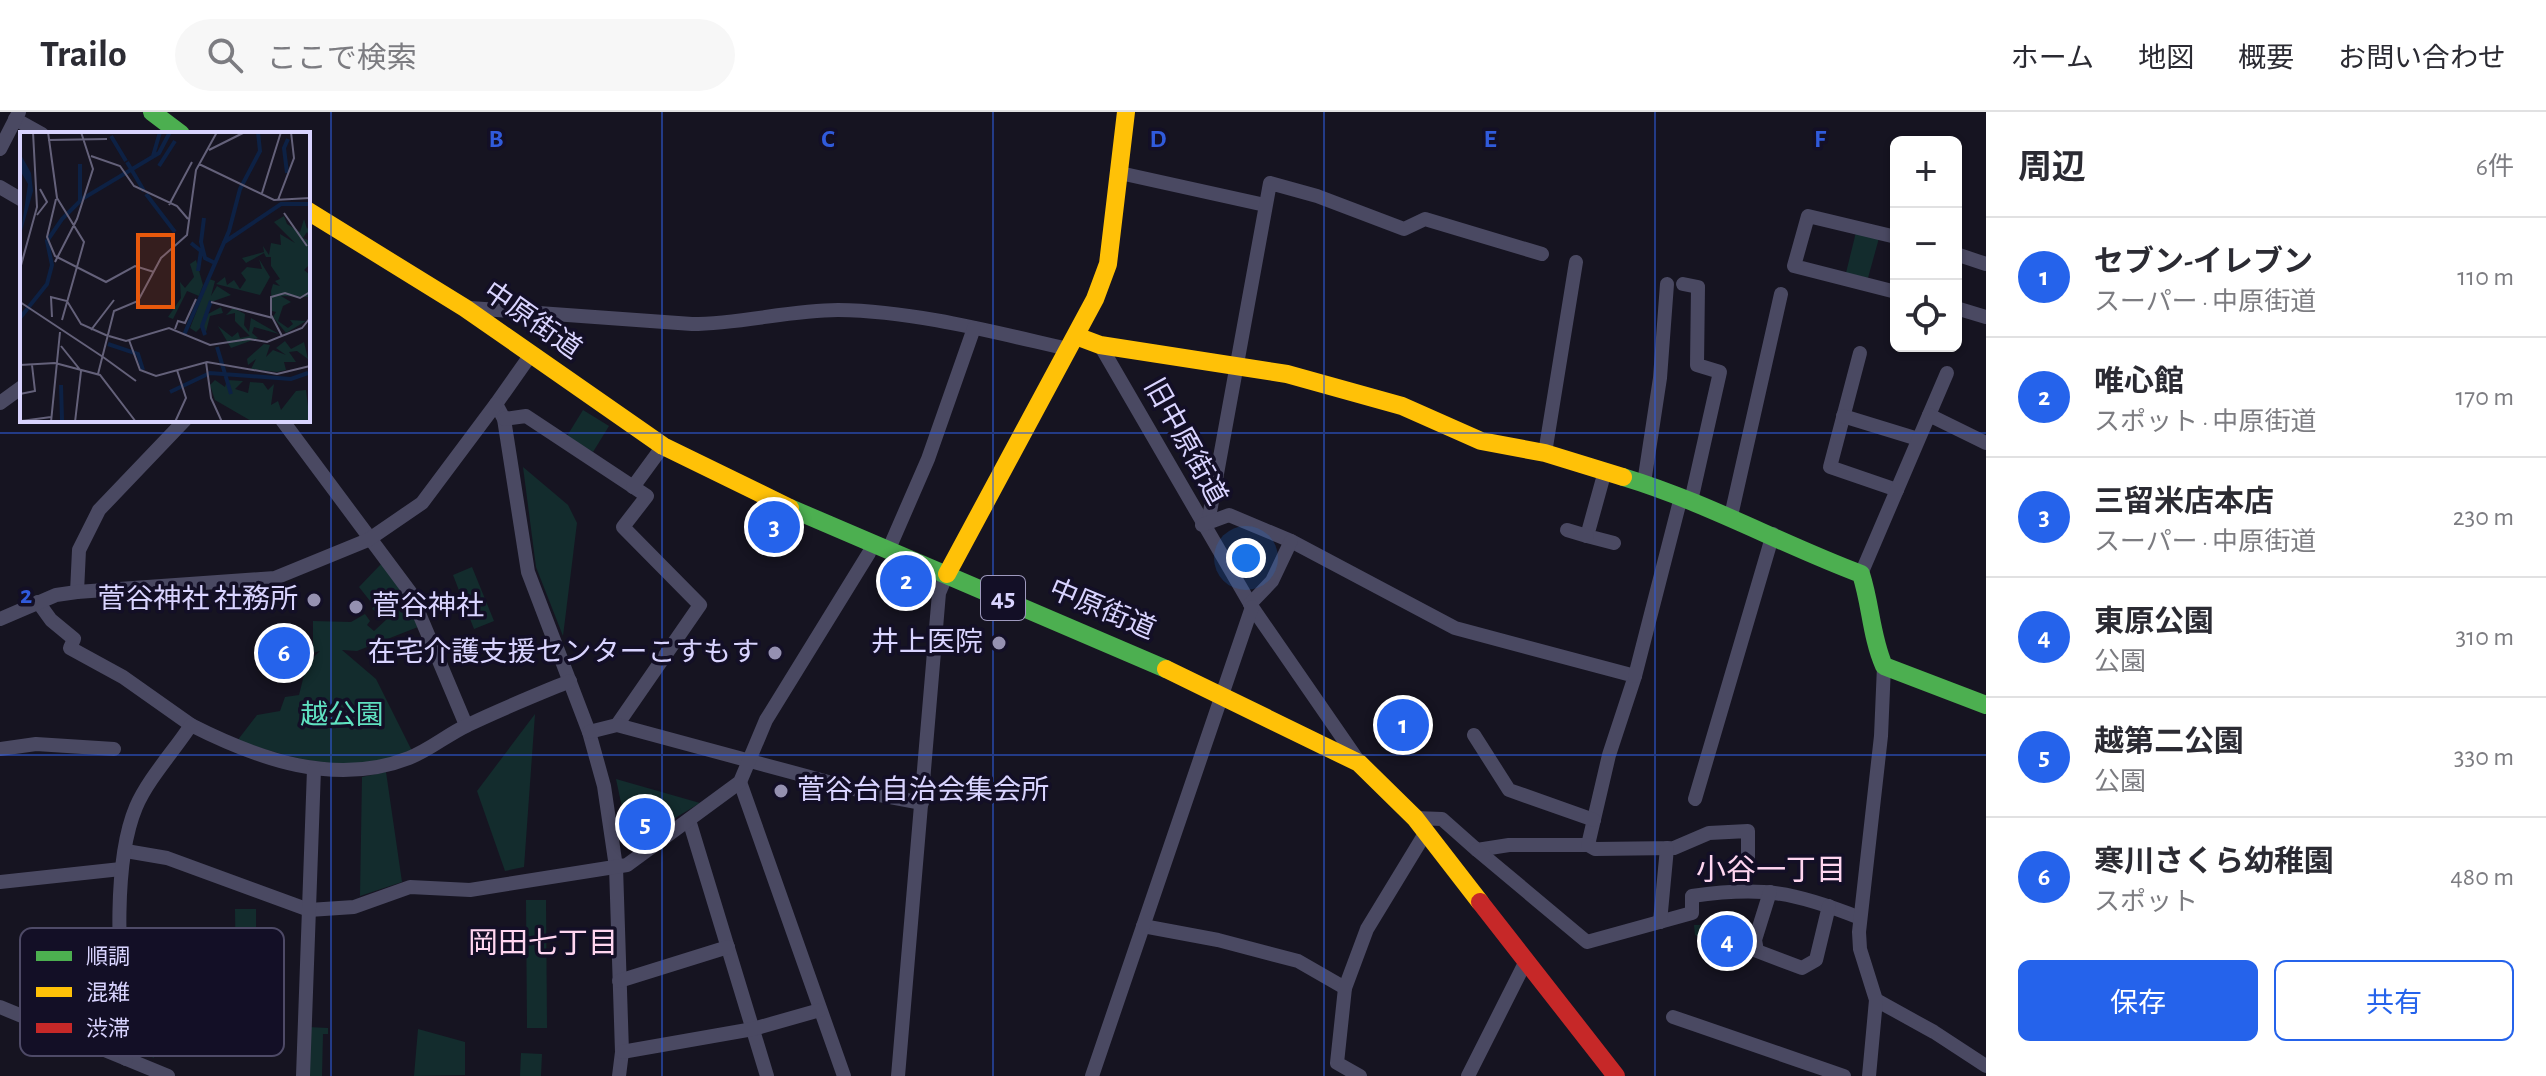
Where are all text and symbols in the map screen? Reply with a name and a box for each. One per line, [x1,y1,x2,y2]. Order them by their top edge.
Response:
search box [175,19,735,91]
icon: search [203,33,247,77]
text: Trailo [40,36,127,74]
text: ここで検索 [267,44,417,74]
text: ホーム [2011,45,2094,73]
text: 地図 [2138,45,2194,73]
text: 概要 [2238,45,2294,73]
text: お問い合わせ [2338,45,2506,73]
text: B [488,126,504,152]
text: C [821,126,835,152]
text: D [1149,126,1167,152]
text: E [1483,126,1497,152]
text: F [1814,126,1827,152]
inset map [20,132,310,422]
map controls [1890,136,1962,352]
button: + [1890,136,1962,208]
text: 周辺 [2018,151,2086,185]
text: 6件 [2476,154,2514,180]
button: − [1890,208,1962,280]
text: セブン-イレブン [2094,247,2313,277]
text: 1 [2039,264,2049,290]
text: 110 m [2457,264,2514,290]
street label: 中原街道 [478,276,587,365]
button: locate [1890,280,1962,352]
text: スーパー · 中原街道 [2094,289,2316,315]
text: 唯心館 [2094,367,2184,397]
street label: 旧中原街道 [1139,373,1233,510]
text: 2 [2038,384,2050,410]
text: 170 m [2455,384,2514,410]
text: スポット · 中原街道 [2094,409,2317,435]
text: 三留米店本店 [2094,487,2274,517]
pin: 3 [748,497,800,557]
text: 3 [2038,504,2050,530]
text: 230 m [2453,504,2514,530]
text: スーパー · 中原街道 [2094,529,2316,555]
your location [1226,538,1266,578]
pin: 2 [880,551,932,611]
street label: 中原街道 [1045,573,1160,645]
road number: 45 [981,576,1025,620]
text: 2 [20,582,32,608]
place label: 菅谷神社 社務所 [97,584,298,614]
marker: 菅谷神社 社務所 [305,591,323,609]
place label: 菅谷神社 [372,591,484,621]
marker: 菅谷神社 [347,598,365,616]
text: 東原公園 [2094,607,2214,637]
pin: 6 [258,623,310,683]
text: 4 [2037,624,2051,650]
text: 310 m [2456,624,2514,650]
place label: 井上医院 [871,627,983,657]
marker: 井上医院 [990,634,1008,652]
place label: 在宅介護支援センターこすもす [368,637,759,667]
marker: 在宅介護支援センターこすもす [766,644,784,662]
text: 公園 [2094,649,2146,675]
pin: 1 [1377,695,1429,755]
park label: 越公園 [300,700,384,730]
text: 越第二公園 [2094,727,2244,757]
text: 5 [2038,744,2050,770]
text: 330 m [2454,744,2514,770]
text: 公園 [2094,769,2146,795]
place label: 菅谷台自治会集会所 [797,775,1049,805]
marker: 菅谷台自治会集会所 [772,782,790,800]
pin: 5 [619,794,671,854]
text: 寒川さくら幼稚園 [2094,847,2334,877]
district label: 小谷一丁目 [1696,854,1846,886]
text: 6 [2038,864,2050,890]
text: 480 m [2450,864,2514,890]
text: スポット [2094,889,2198,915]
pin: 4 [1701,911,1753,971]
legend [20,928,284,1056]
district label: 岡田七丁目 [468,928,618,959]
text: 順調 [86,946,130,968]
button: 保存 [2018,960,2258,1041]
button: 共有 [2274,960,2514,1041]
text: 混雑 [86,981,130,1004]
text: 渋滞 [86,1017,130,1040]

